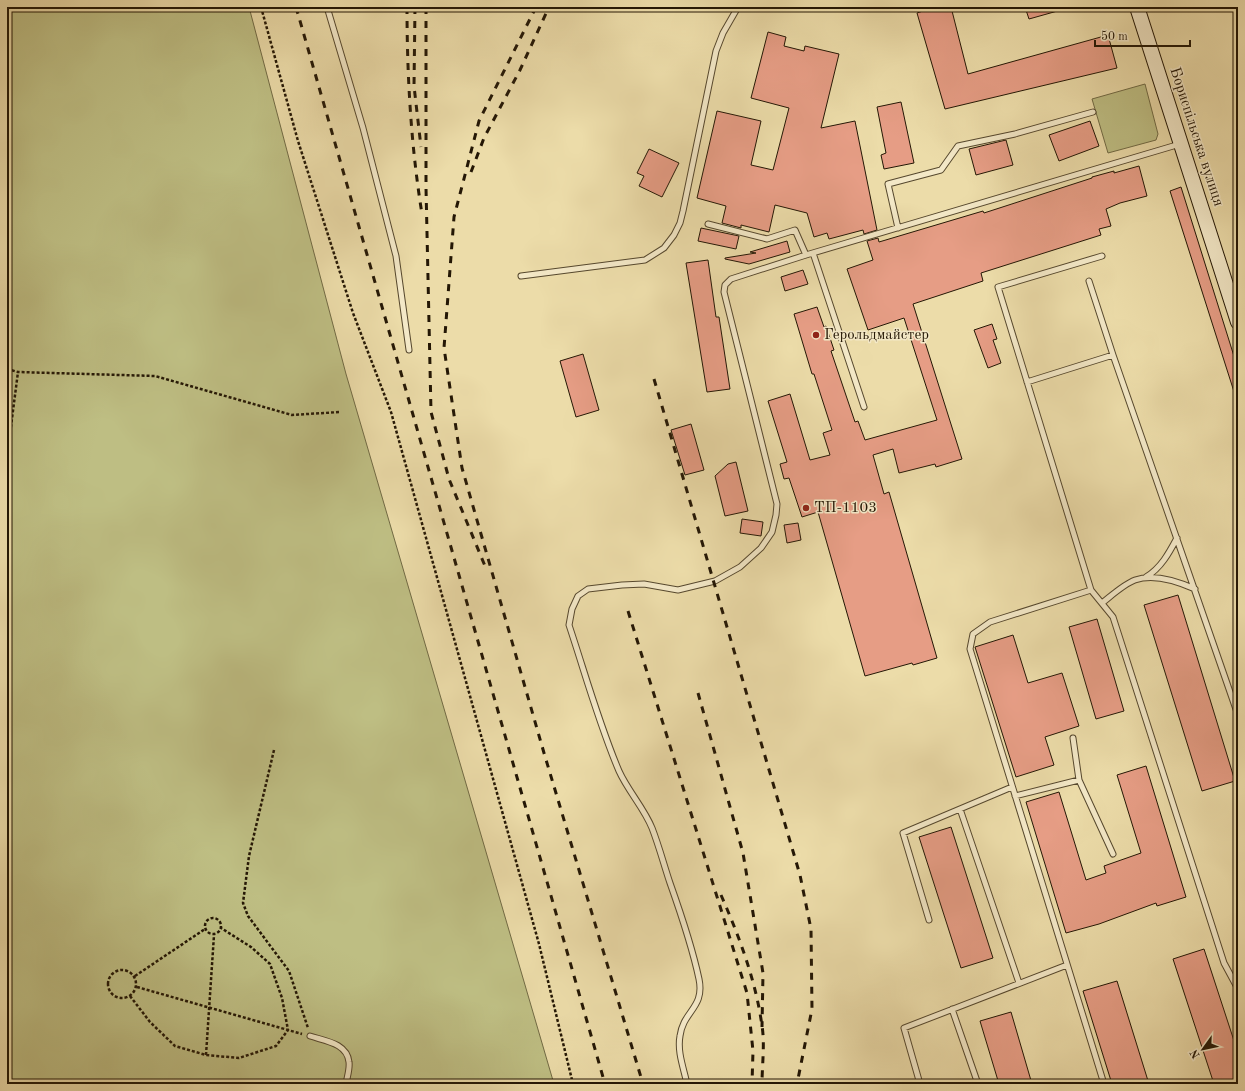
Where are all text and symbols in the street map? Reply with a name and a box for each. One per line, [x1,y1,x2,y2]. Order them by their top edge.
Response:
scale bar [1095,22,1190,48]
text: 50 m [1101,30,1128,43]
street label: Бориспільська вулиця [1166,66,1226,209]
place label: Герольдмайстер [824,328,929,343]
marker: Герольдмайстер [811,330,821,340]
place label: ТП-1103 [814,501,877,516]
marker: ТП-1103 [801,503,811,513]
north arrow [1183,1029,1223,1069]
text: N [1189,1047,1203,1060]

